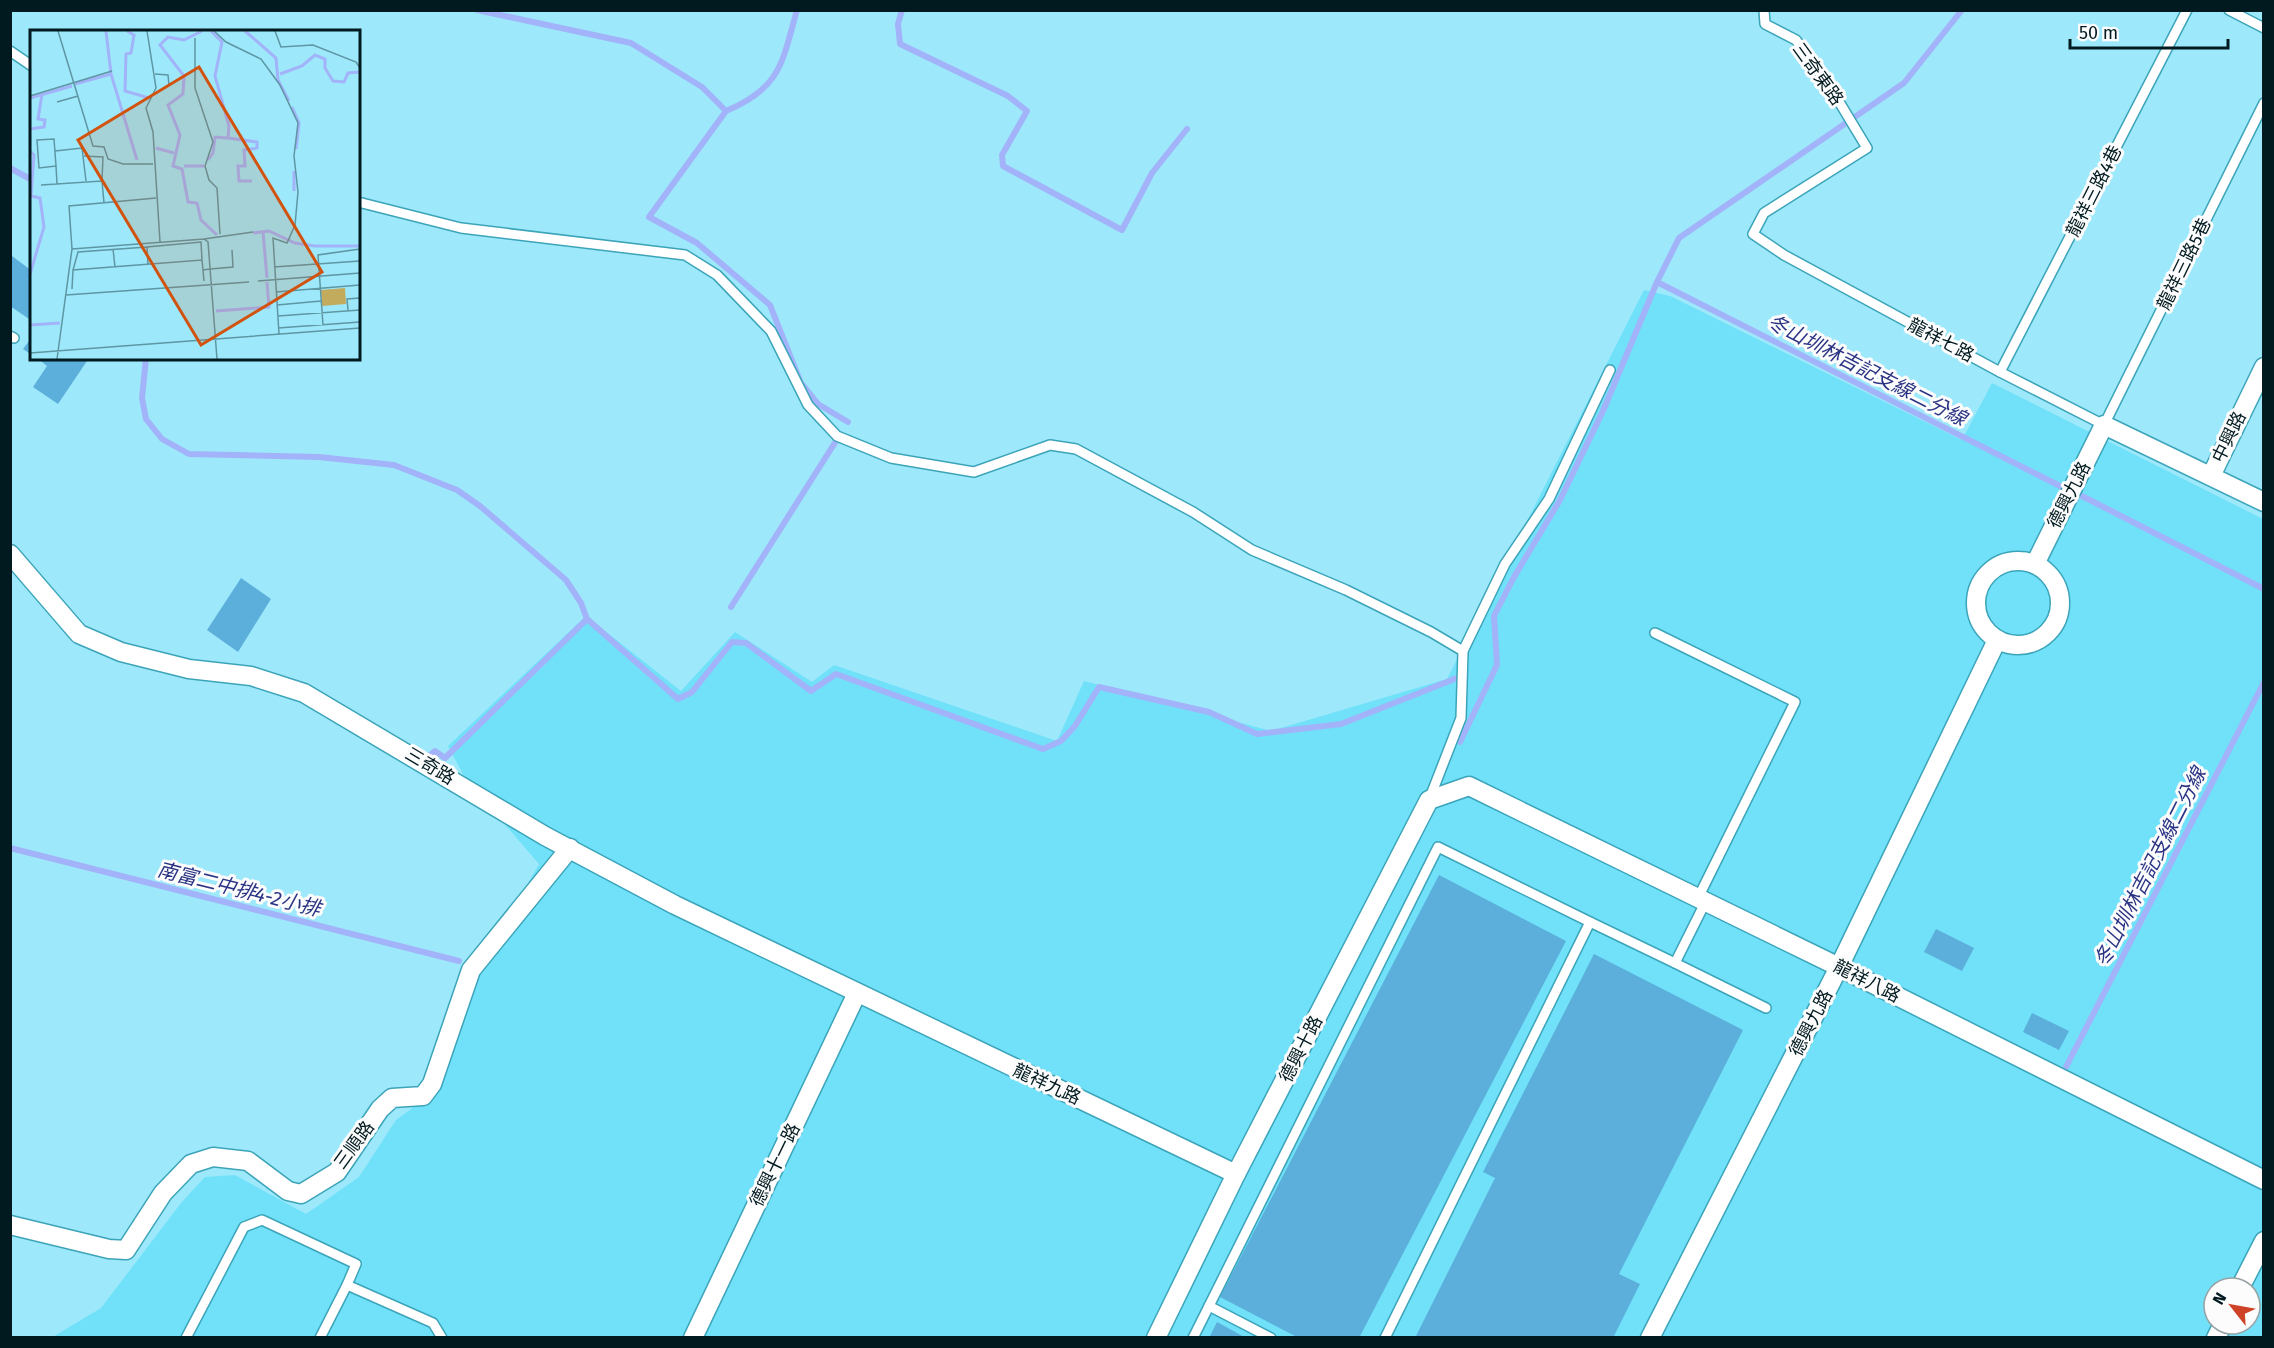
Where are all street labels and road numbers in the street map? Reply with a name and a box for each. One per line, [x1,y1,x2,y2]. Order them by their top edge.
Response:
street label: 三奇東路 [1788,38,1848,110]
street label: 龍祥三路4巷 [2062,142,2126,240]
street label: 龍祥三路5巷 [2152,215,2216,313]
street label: 龍祥七路 [1904,313,1978,367]
street label: 中興路 [2207,408,2251,466]
street label: 德興九路 [2043,458,2095,532]
street label: 三奇路 [401,743,459,789]
street label: 龍祥八路 [1830,955,1904,1007]
street label: 德興九路 [1785,986,1837,1060]
street label: 德興十路 [1275,1012,1327,1086]
street label: 龍祥九路 [1010,1059,1084,1109]
street label: 三順路 [329,1117,379,1173]
street label: 德興十一路 [745,1120,805,1210]

